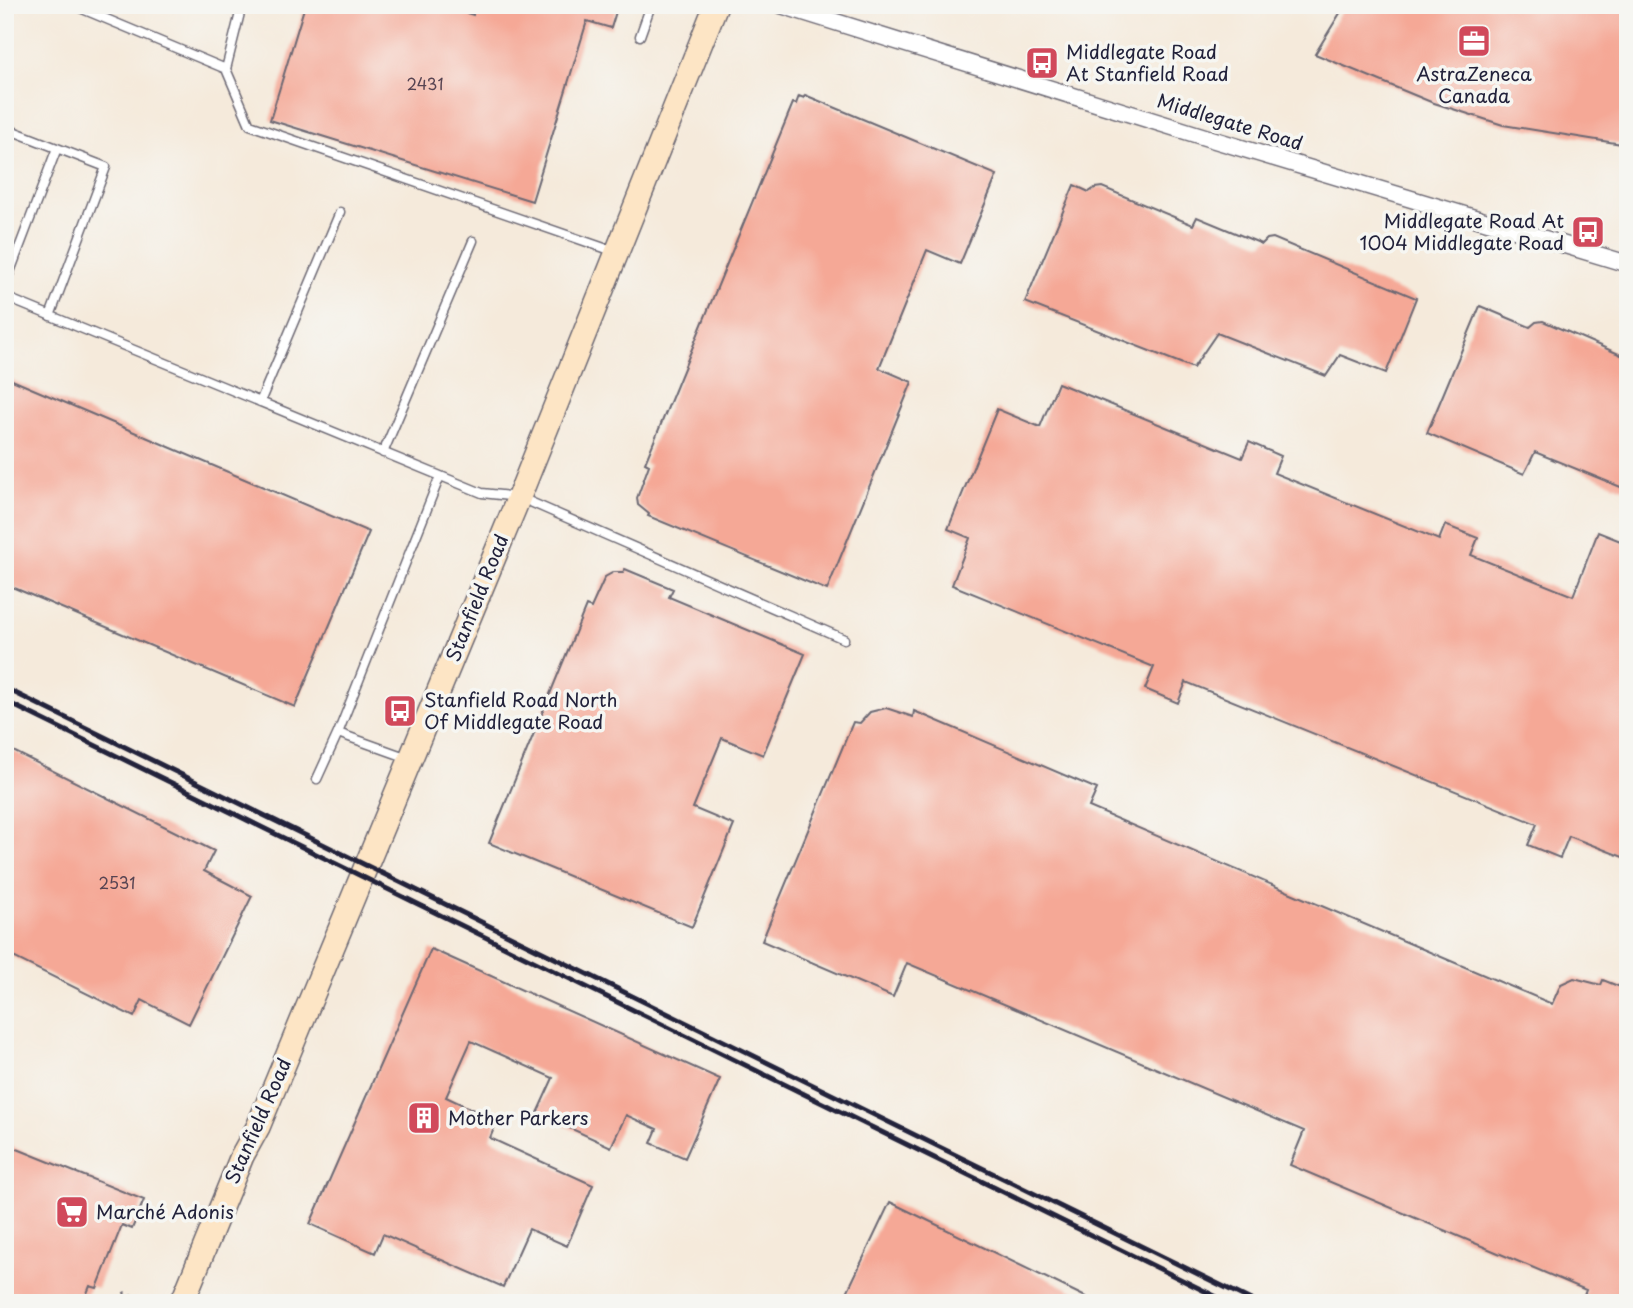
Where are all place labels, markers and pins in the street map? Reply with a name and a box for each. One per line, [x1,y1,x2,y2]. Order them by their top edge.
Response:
office icon: AstraZeneca Canada [1455,22,1493,60]
place label: Middlegate Road At Stanfield Road [1066,37,1229,87]
bus stop icon: Middlegate Road At Stanfield Road [1023,44,1061,82]
place label: AstraZeneca Canada [1416,59,1532,109]
place label: Middlegate Road At 1004 Middlegate Road [1360,206,1564,256]
bus stop icon: Middlegate Road At 1004 Middlegate Road [1569,213,1607,251]
place label: Stanfield Road North Of Middlegate Road [424,685,618,735]
bus stop icon: Stanfield Road North Of Middlegate Road [381,692,419,730]
building icon: Mother Parkers [405,1099,443,1137]
place label: Mother Parkers [448,1103,588,1131]
supermarket icon: Marché Adonis [53,1193,91,1231]
place label: Marché Adonis [96,1197,234,1225]

